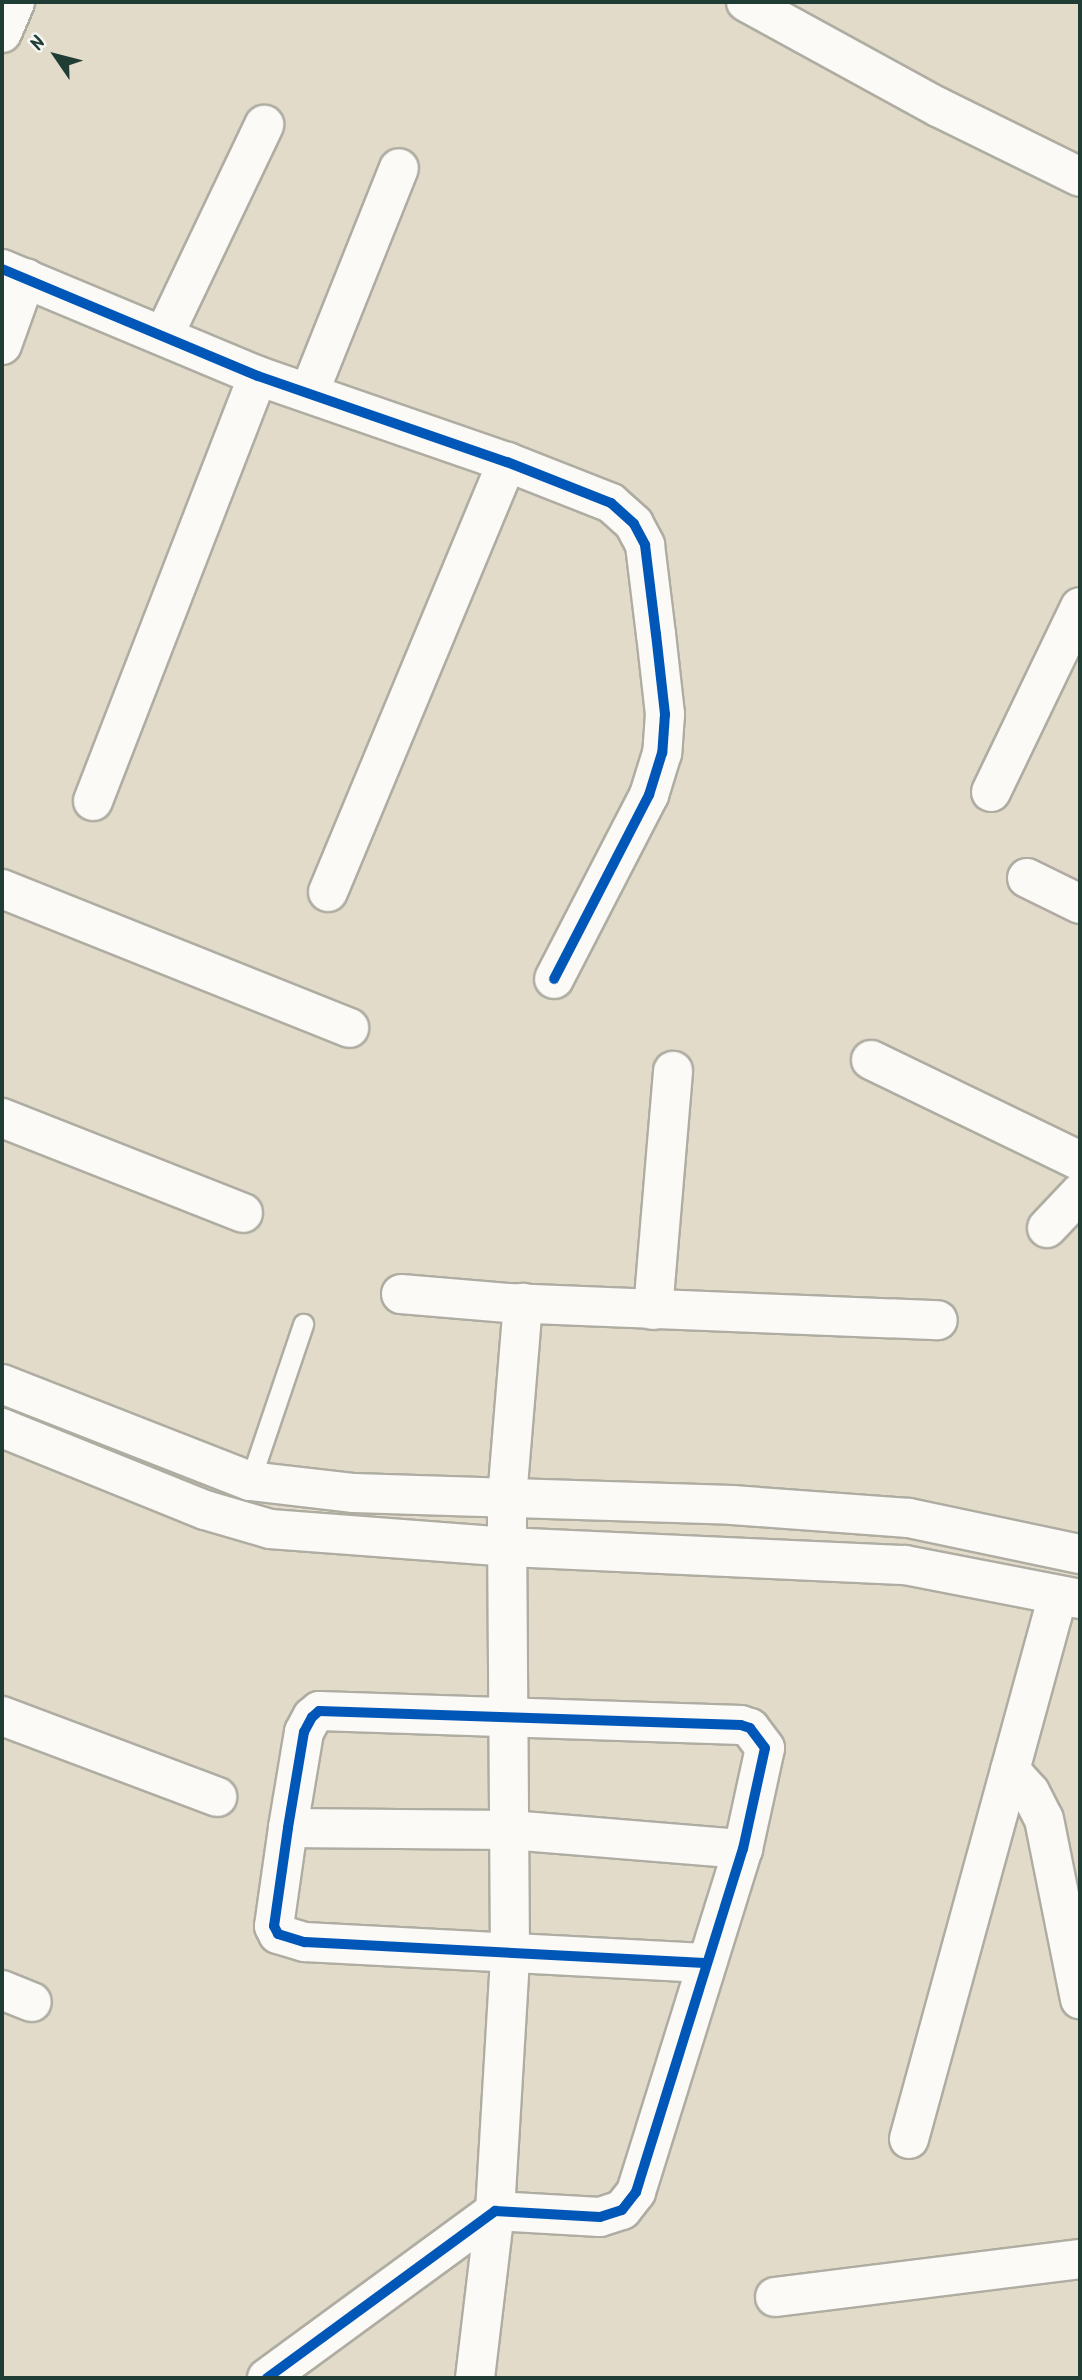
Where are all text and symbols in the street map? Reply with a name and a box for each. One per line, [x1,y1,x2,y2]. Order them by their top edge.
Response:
north arrow [21,21,91,91]
text: N [23,30,55,57]

